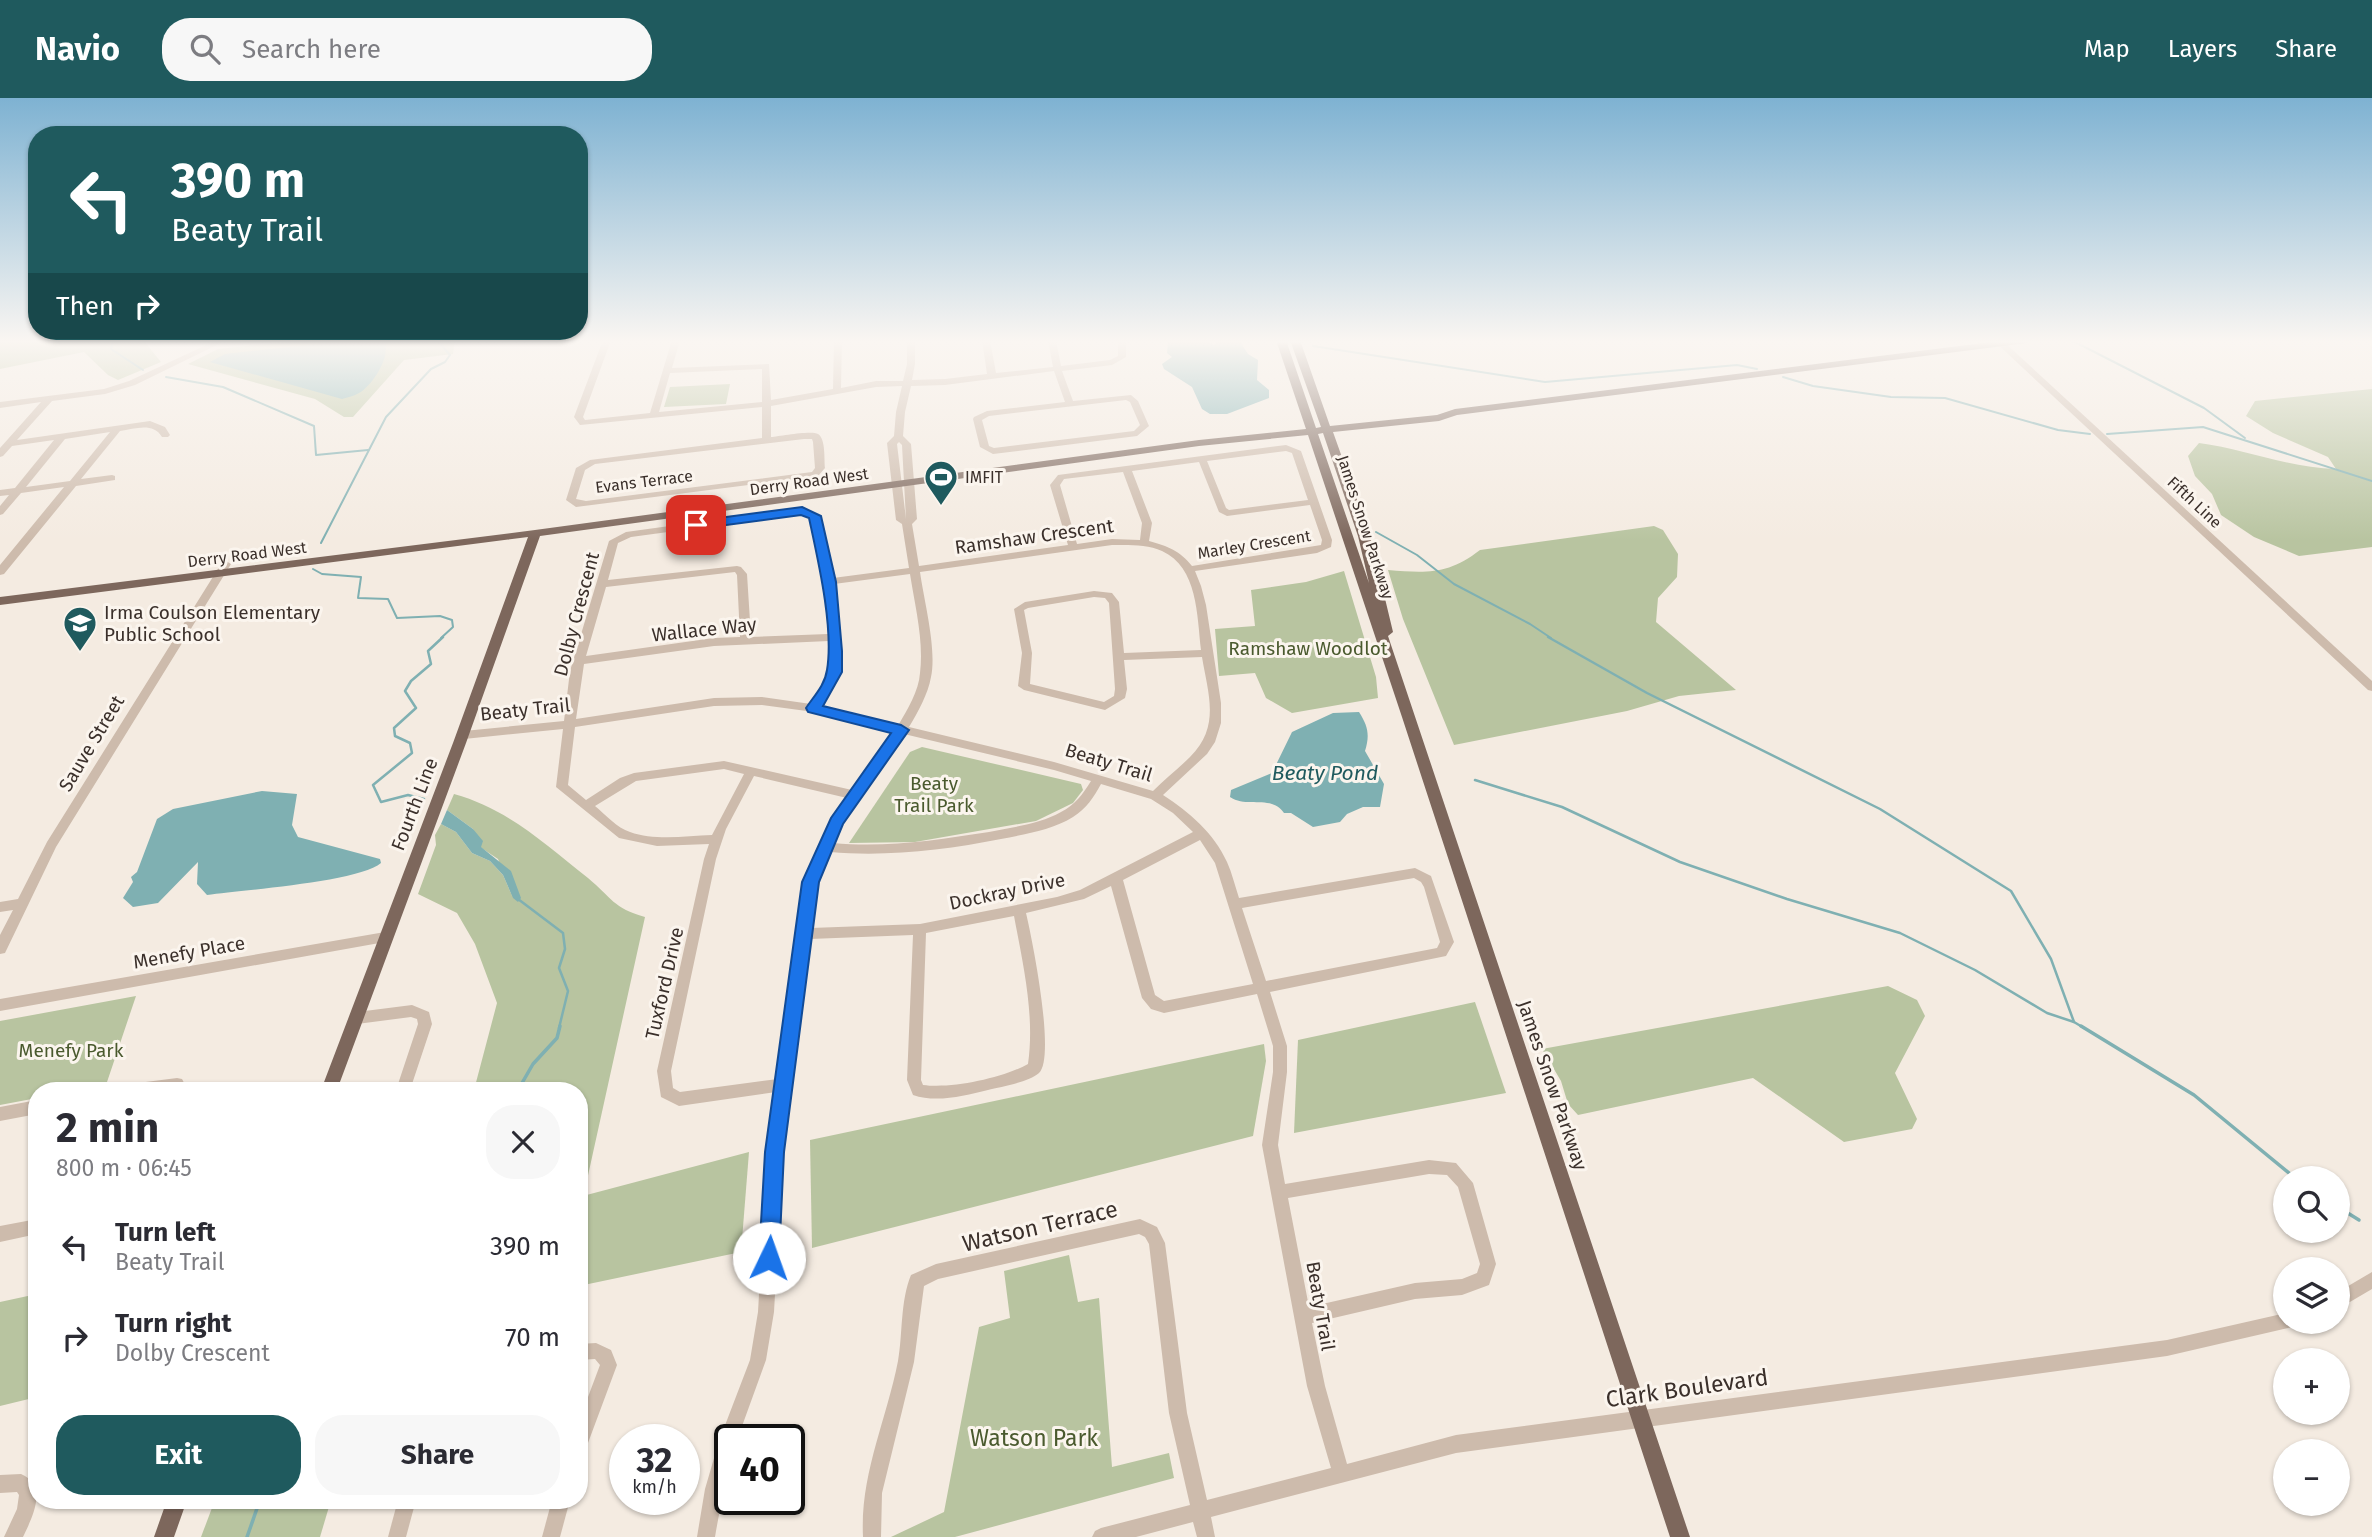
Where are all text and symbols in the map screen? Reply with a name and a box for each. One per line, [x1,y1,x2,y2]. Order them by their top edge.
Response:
search box [162,18,652,81]
text: Navio [35,29,120,69]
icon: search [186,30,224,68]
text: Search here [242,34,381,65]
text: Map [2084,35,2130,63]
text: Layers [2168,35,2237,63]
text: Share [2275,35,2337,63]
text: 390 m [171,151,305,210]
icon: left [56,154,147,245]
text: Beaty Trail [171,211,323,249]
icon: right [128,287,166,325]
text: Then [56,291,114,322]
street label: James Snow Parkway [1333,453,1398,602]
sports icon: IMFIT [922,458,960,507]
street label: Derry Road West [749,464,870,499]
street label: Evans Terrace [594,466,694,497]
place label: IMFIT [965,468,1004,487]
street label: Fifth Line [2164,473,2226,532]
pin [666,495,726,555]
icon: arrive [677,506,715,544]
street label: Ramshaw Crescent [953,514,1115,559]
street label: Marley Crescent [1196,526,1312,563]
street label: Derry Road West [187,538,308,571]
street label: Dolby Crescent [549,549,604,679]
place label: Irma Coulson Elementary Public School [104,601,321,646]
school or university icon: Irma Coulson Elementary Public School [61,604,99,653]
street label: Wallace Way [651,612,758,646]
park label: Ramshaw Woodlot [1228,637,1388,660]
street label: Sauve Street [54,691,129,795]
street label: Beaty Trail [479,693,572,726]
street label: Beaty Trail [1062,738,1156,787]
street label: Fourth Line [386,755,443,854]
water label: Beaty Pond [1272,760,1378,786]
park label: Beaty Trail Park [894,772,974,817]
street label: Dockray Drive [947,868,1067,915]
street label: Tuxford Drive [640,925,689,1041]
street label: Menefy Place [131,931,247,974]
street label: James Snow Parkway [1513,997,1593,1174]
park label: Menefy Park [19,1039,124,1062]
text: 2 min [56,1103,159,1153]
button: close [486,1105,560,1179]
text: 800 m · 06:45 [56,1154,192,1182]
map controls [2273,1166,2350,1516]
button: search [2273,1166,2350,1243]
street label: Watson Terrace [960,1195,1120,1257]
text: Turn left [115,1217,216,1248]
position arrow [732,1221,806,1295]
icon: left [56,1228,94,1266]
text: 390 m [490,1231,560,1262]
text: Beaty Trail [115,1248,224,1276]
button: layers [2273,1257,2350,1334]
street label: Beaty Trail [1301,1260,1340,1353]
text: Turn right [115,1308,232,1339]
icon: right [56,1319,94,1357]
text: 70 m [505,1322,560,1353]
text: Dolby Crescent [115,1339,270,1367]
button: + [2273,1348,2350,1425]
street label: Clark Boulevard [1604,1363,1770,1413]
button: Exit [56,1415,301,1495]
button: Share [315,1415,560,1495]
speed limit sign: 40 [714,1424,805,1515]
park label: Watson Park [970,1424,1098,1452]
text: 32 [637,1439,672,1481]
button: − [2273,1439,2350,1516]
text: km/h [632,1476,677,1498]

